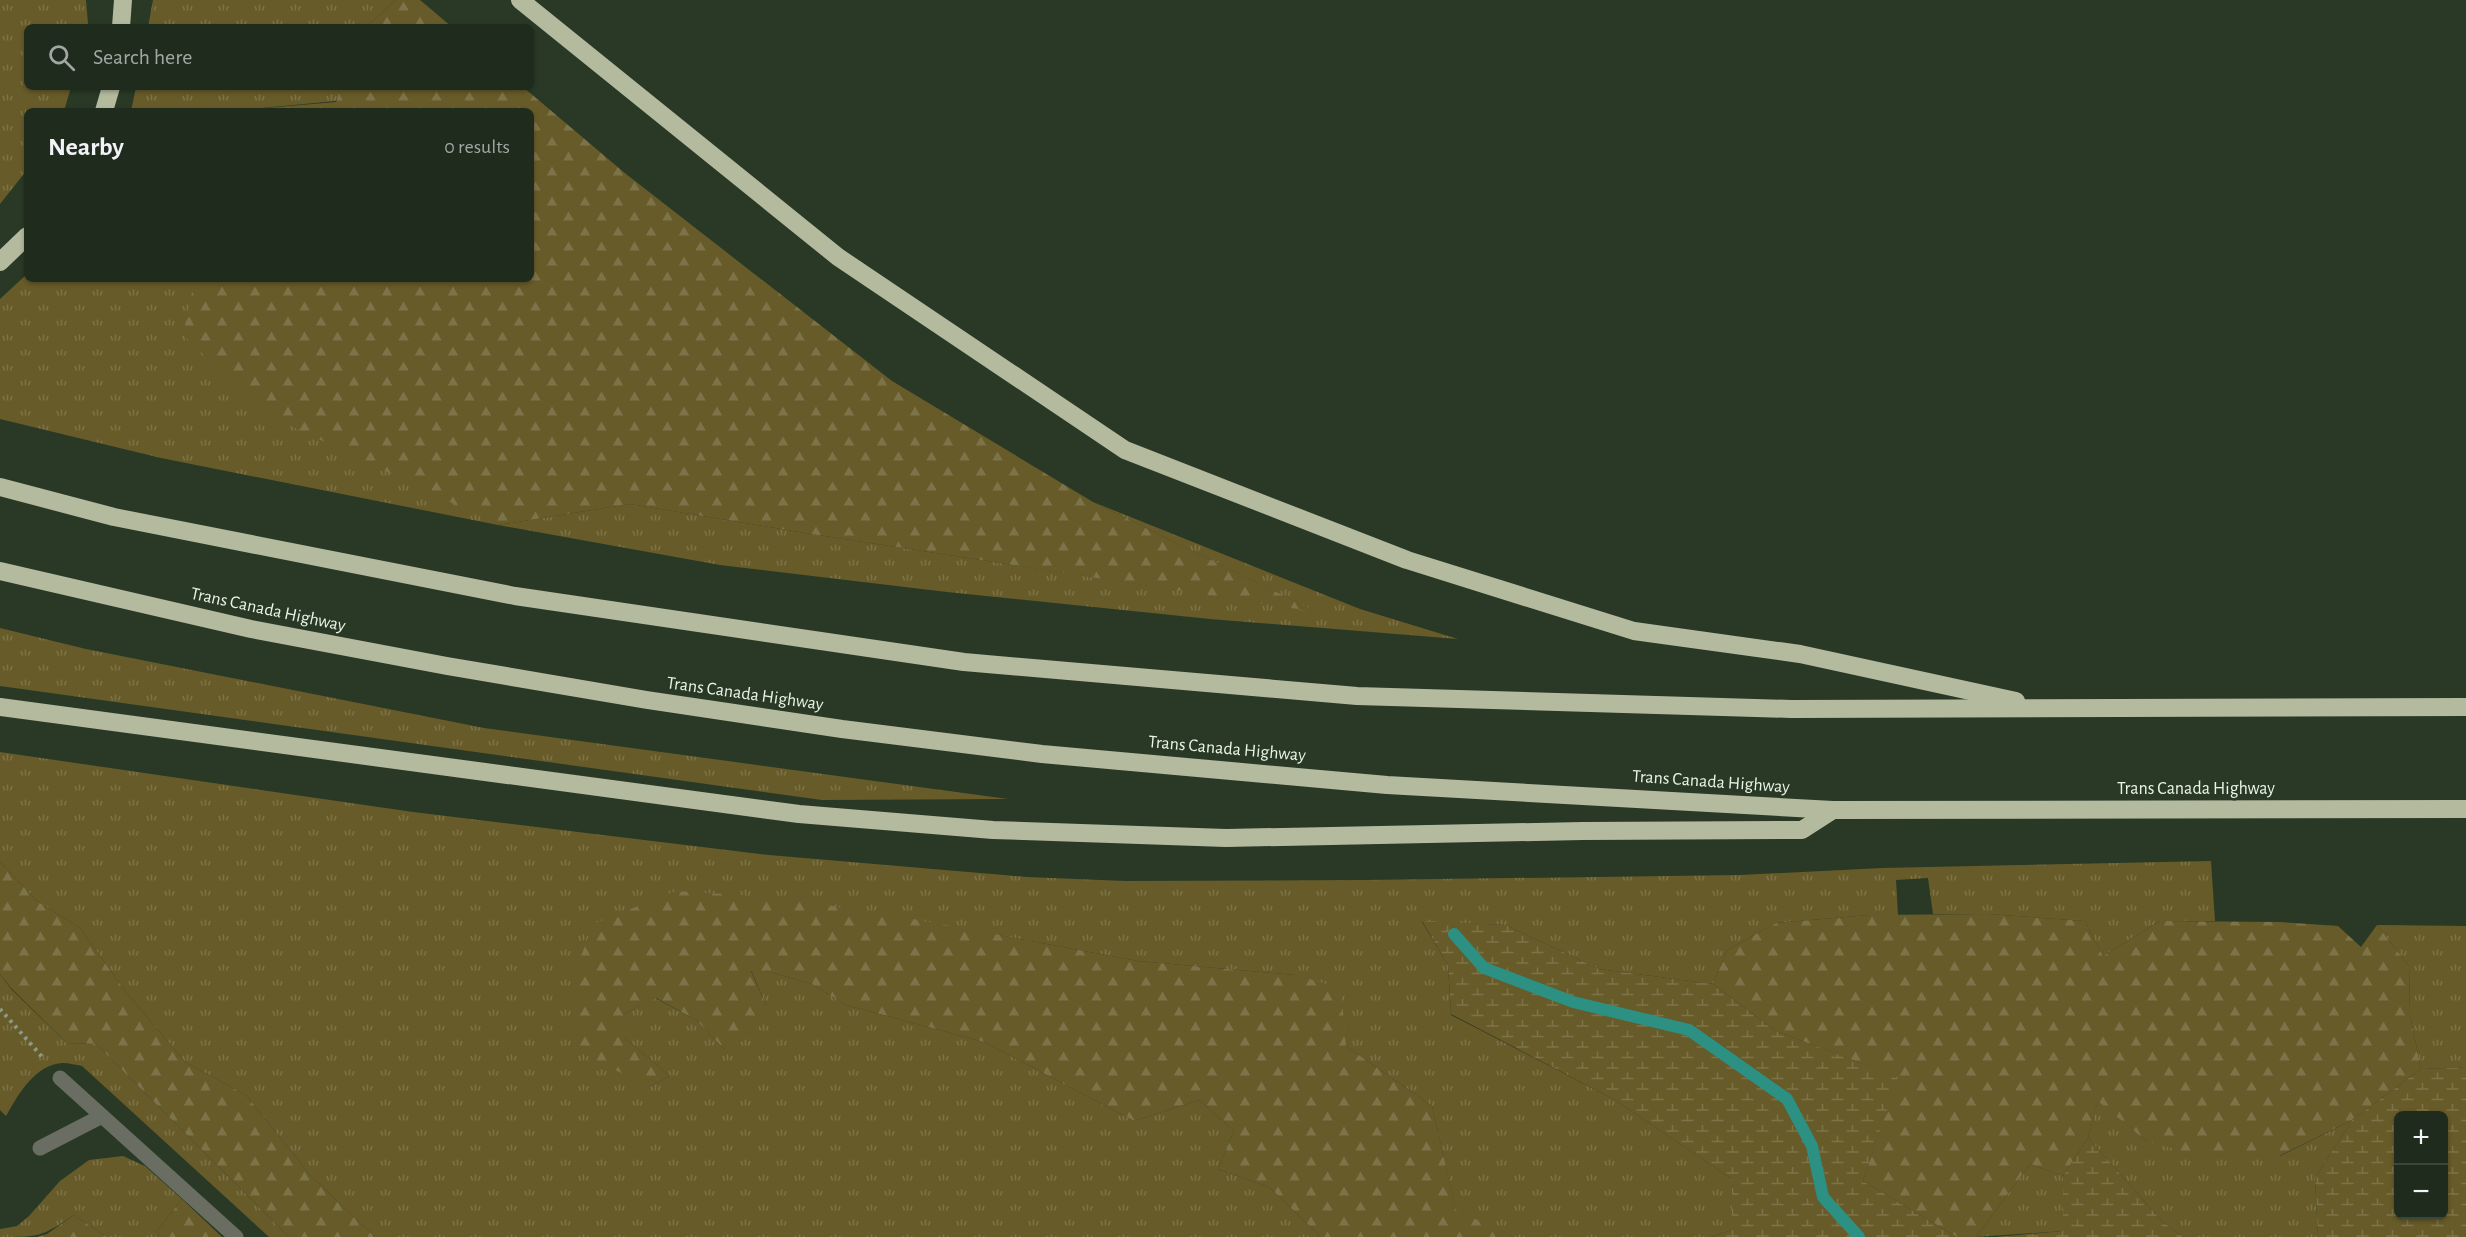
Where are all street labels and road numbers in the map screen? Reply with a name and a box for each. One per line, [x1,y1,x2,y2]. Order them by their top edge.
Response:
street label: Trans Canada Highway [189,585,347,635]
street label: Trans Canada Highway [665,674,825,714]
street label: Trans Canada Highway [1147,733,1307,765]
street label: Trans Canada Highway [1632,768,1791,797]
street label: Trans Canada Highway [2117,780,2275,798]

